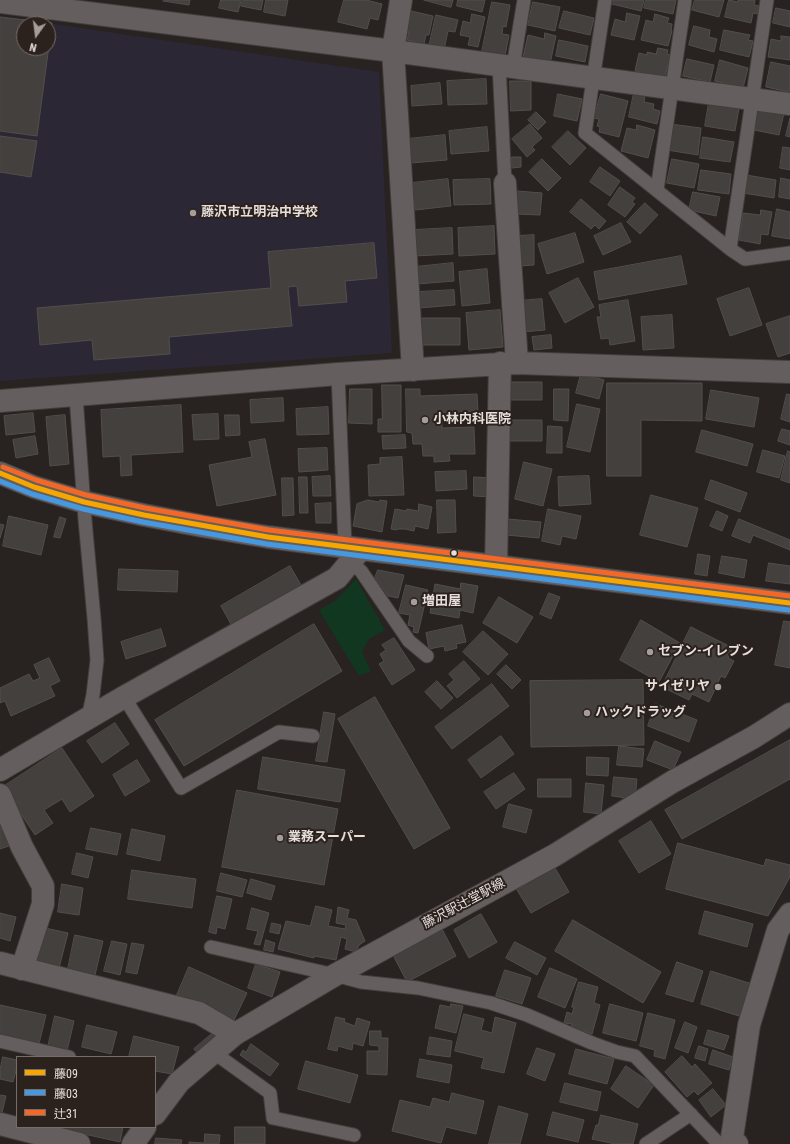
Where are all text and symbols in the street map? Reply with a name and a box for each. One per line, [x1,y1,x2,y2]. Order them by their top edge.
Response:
north arrow [16,16,56,56]
text: N [28,40,38,54]
place label: 藤沢市立明治中学校 [201,205,318,221]
marker: 藤沢市立明治中学校 [188,208,198,218]
place label: 小林内科医院 [433,412,511,428]
marker: 小林内科医院 [420,415,430,425]
unlabelled marker [449,548,459,558]
place label: 増田屋 [422,594,461,610]
marker: 増田屋 [409,597,419,607]
place label: セブン-イレブン [658,644,754,660]
marker: セブン-イレブン [645,647,655,657]
place label: サイゼリヤ [645,679,710,695]
marker: サイゼリヤ [713,682,723,692]
place label: ハックドラッグ [595,705,686,721]
marker: ハックドラッグ [582,708,592,718]
place label: 業務スーパー [288,830,366,846]
marker: 業務スーパー [275,833,285,843]
street label: 藤沢駅辻堂駅線 [420,876,508,932]
legend [16,1056,156,1128]
text: 藤09 [54,1067,78,1081]
text: 藤03 [54,1087,78,1101]
text: 辻31 [54,1107,78,1121]

